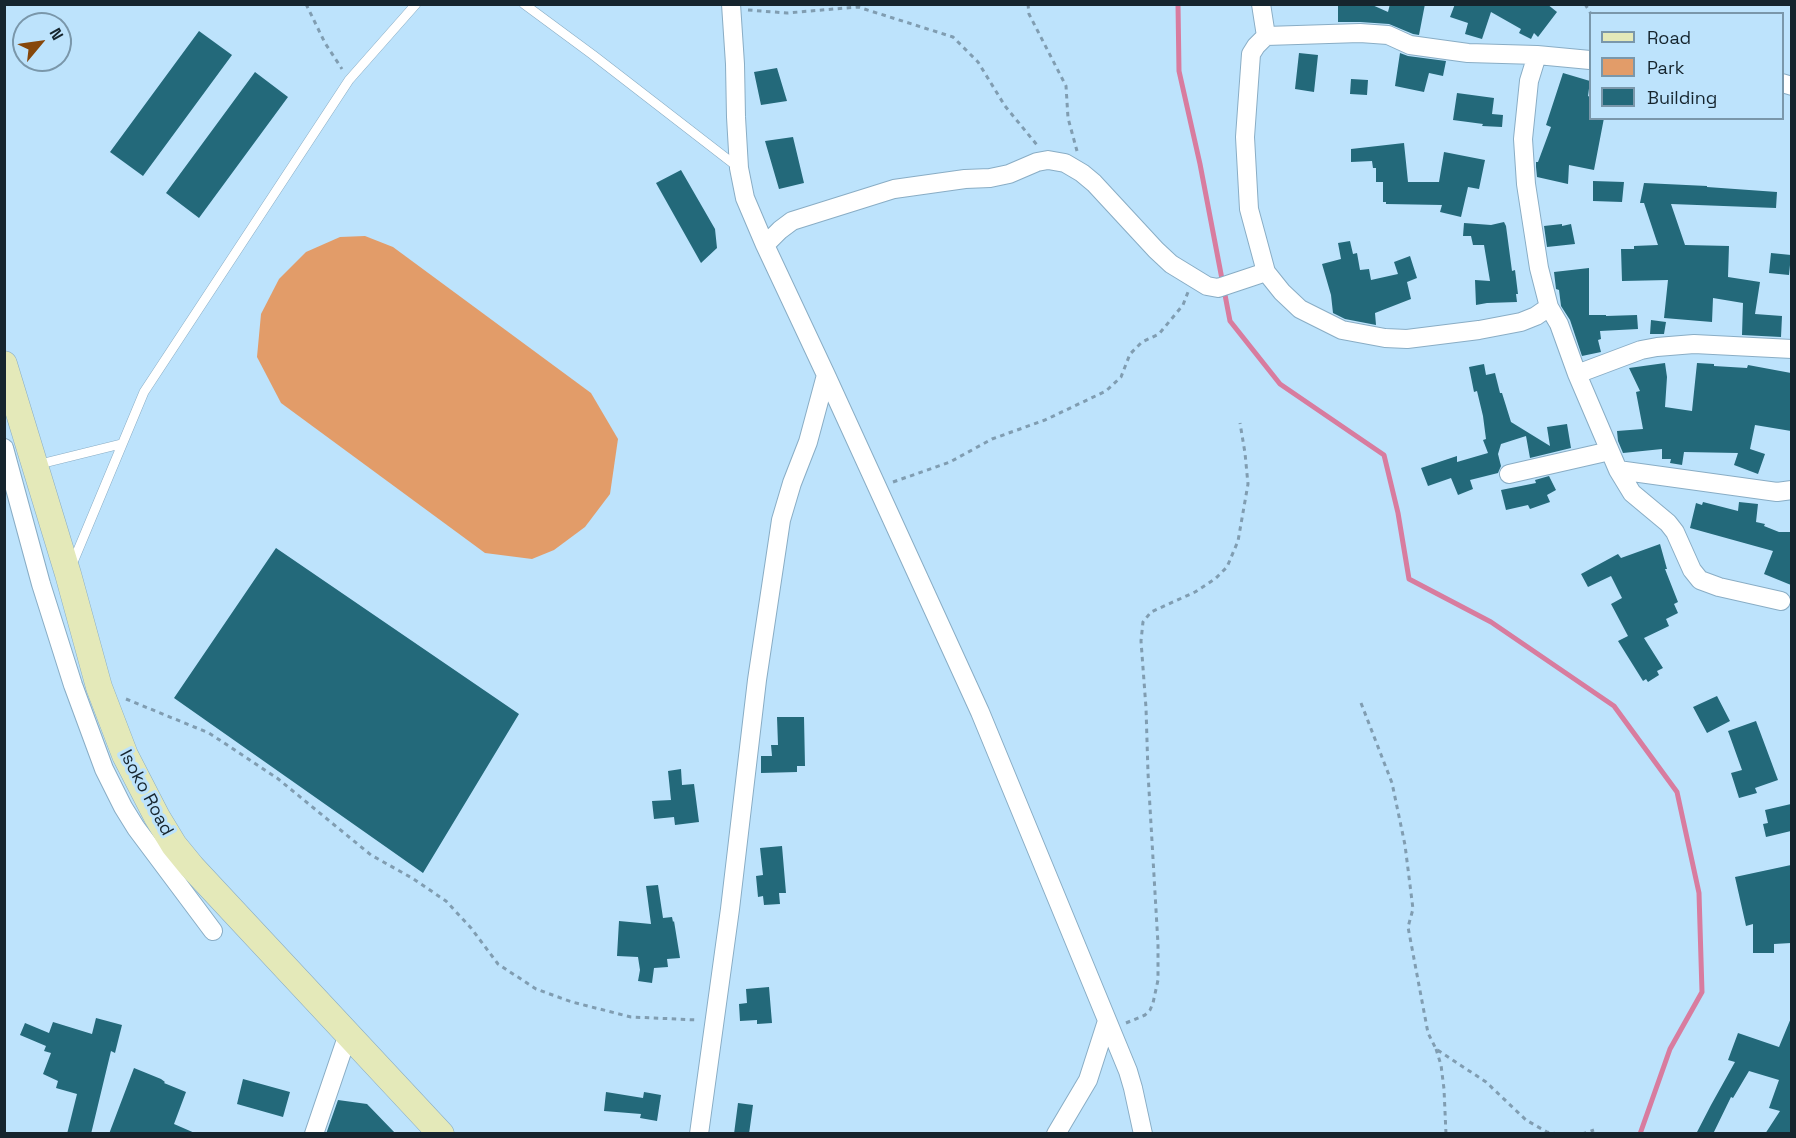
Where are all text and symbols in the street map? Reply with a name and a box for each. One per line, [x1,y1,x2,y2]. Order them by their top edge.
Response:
north arrow [12,12,72,72]
legend [1589,12,1784,120]
text: N [45,24,68,44]
text: Road [1647,26,1691,49]
text: Park [1647,56,1684,79]
text: Building [1647,86,1717,109]
street label: Isoko Road [114,746,178,840]

